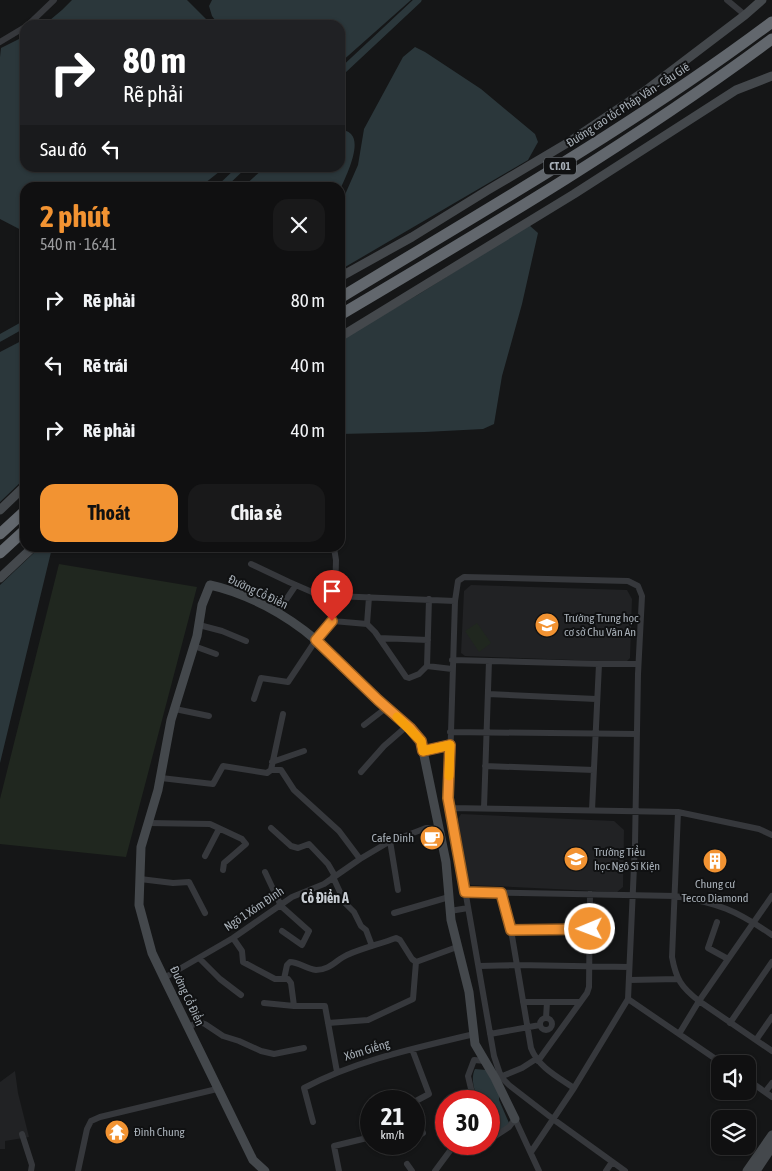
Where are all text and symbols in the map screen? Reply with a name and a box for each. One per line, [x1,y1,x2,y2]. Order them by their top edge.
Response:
icon: right [40,40,105,105]
text: 80 m [123,40,186,80]
street label: Đường cao tốc Pháp Vân - Cầu Giẽ [564,60,692,150]
text: Rẽ phải [123,81,183,107]
icon: left [97,135,125,163]
text: Sau đó [40,138,87,160]
road number: CT.01 [544,158,576,175]
text: 2 phút [40,199,110,233]
button: close [273,199,325,251]
text: 540 m · 16:41 [40,235,117,253]
icon: right [40,286,68,314]
text: Rẽ phải [83,289,135,311]
text: 80 m [291,289,325,311]
icon: left [40,351,68,379]
text: Rẽ trái [83,354,128,376]
text: 40 m [291,354,325,376]
icon: right [40,416,68,444]
text: Rẽ phải [83,419,135,441]
text: 40 m [291,419,325,441]
button: Thoát [40,484,178,542]
button: Chia sẻ [188,484,325,542]
pin [311,570,353,621]
street label: Đường Cổ Điển [226,572,290,612]
icon: arrive [318,577,346,605]
place label: Trường Trung học cơ sở Chu Vân An [564,611,639,639]
school or university icon: Trường Trung học cơ sở Chu Vân An [534,612,560,638]
cafe icon: Cafe Dinh [419,825,445,851]
place label: Cafe Dinh [371,831,414,845]
place label: Trường Tiểu học Ngô Sĩ Kiện [594,845,660,873]
school or university icon: Trường Tiểu học Ngô Sĩ Kiện [563,846,589,872]
building icon: Chung cư Tecco Diamond [702,848,728,874]
place label: Chung cư Tecco Diamond [682,877,748,905]
street label: Ngõ 1 Xóm Đình [222,884,286,934]
district label: Cổ Điển A [301,889,349,906]
position arrow [563,902,615,954]
street label: Đường Cổ Điển [167,964,207,1028]
street label: Xóm Giếng [343,1036,392,1064]
map controls [711,1055,756,1155]
button: sound [711,1055,756,1100]
speed limit sign: 30 [435,1090,500,1155]
text: 21 [381,1102,404,1130]
button: layers [711,1110,756,1155]
temple icon: Đình Chung [104,1119,130,1145]
place label: Đình Chung [134,1125,186,1139]
text: km/h [381,1128,404,1142]

